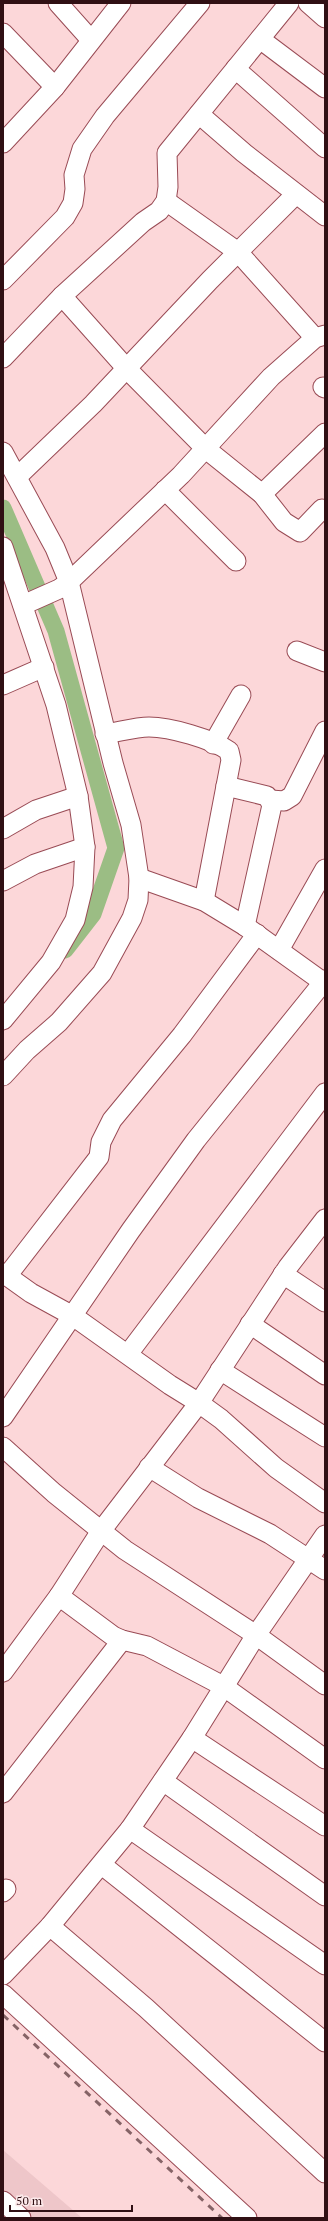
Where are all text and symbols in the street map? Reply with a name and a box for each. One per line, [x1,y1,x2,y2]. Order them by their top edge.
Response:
scale bar [10,2187,132,2213]
text: 50 m [16,2193,43,2208]

